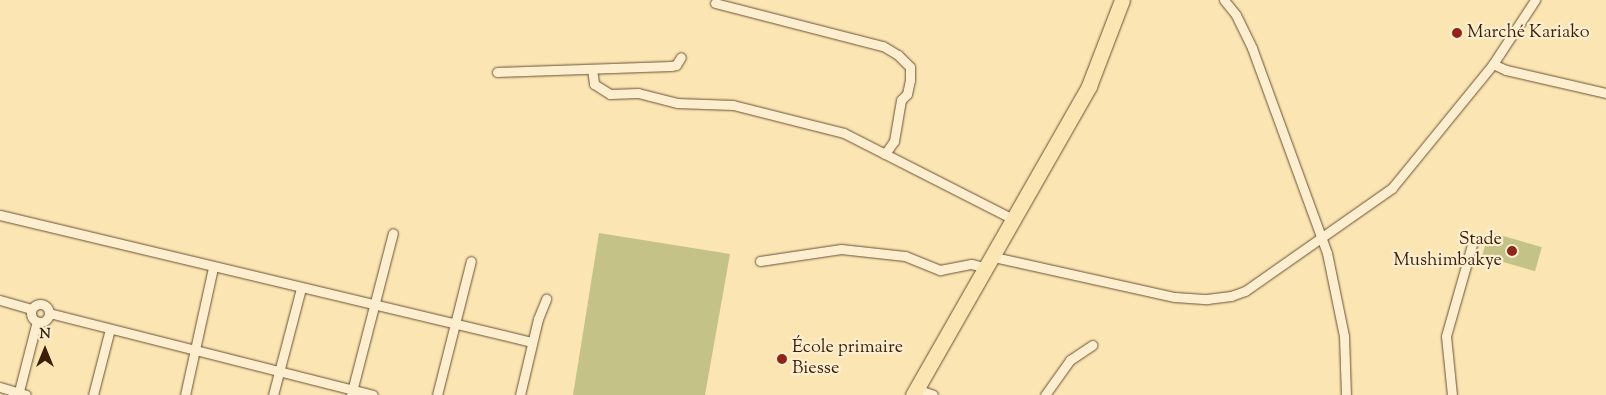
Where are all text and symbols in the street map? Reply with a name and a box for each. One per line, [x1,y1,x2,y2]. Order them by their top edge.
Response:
place label: Marché Kariako [1467,22,1590,44]
marker: Marché Kariako [1451,27,1463,39]
place label: Stade Mushimbakye [1393,230,1502,272]
marker: Stade Mushimbakye [1506,245,1518,257]
north arrow [20,325,70,375]
text: N [39,325,51,345]
place label: École primaire Biesse [792,338,903,380]
marker: École primaire Biesse [776,353,788,365]

